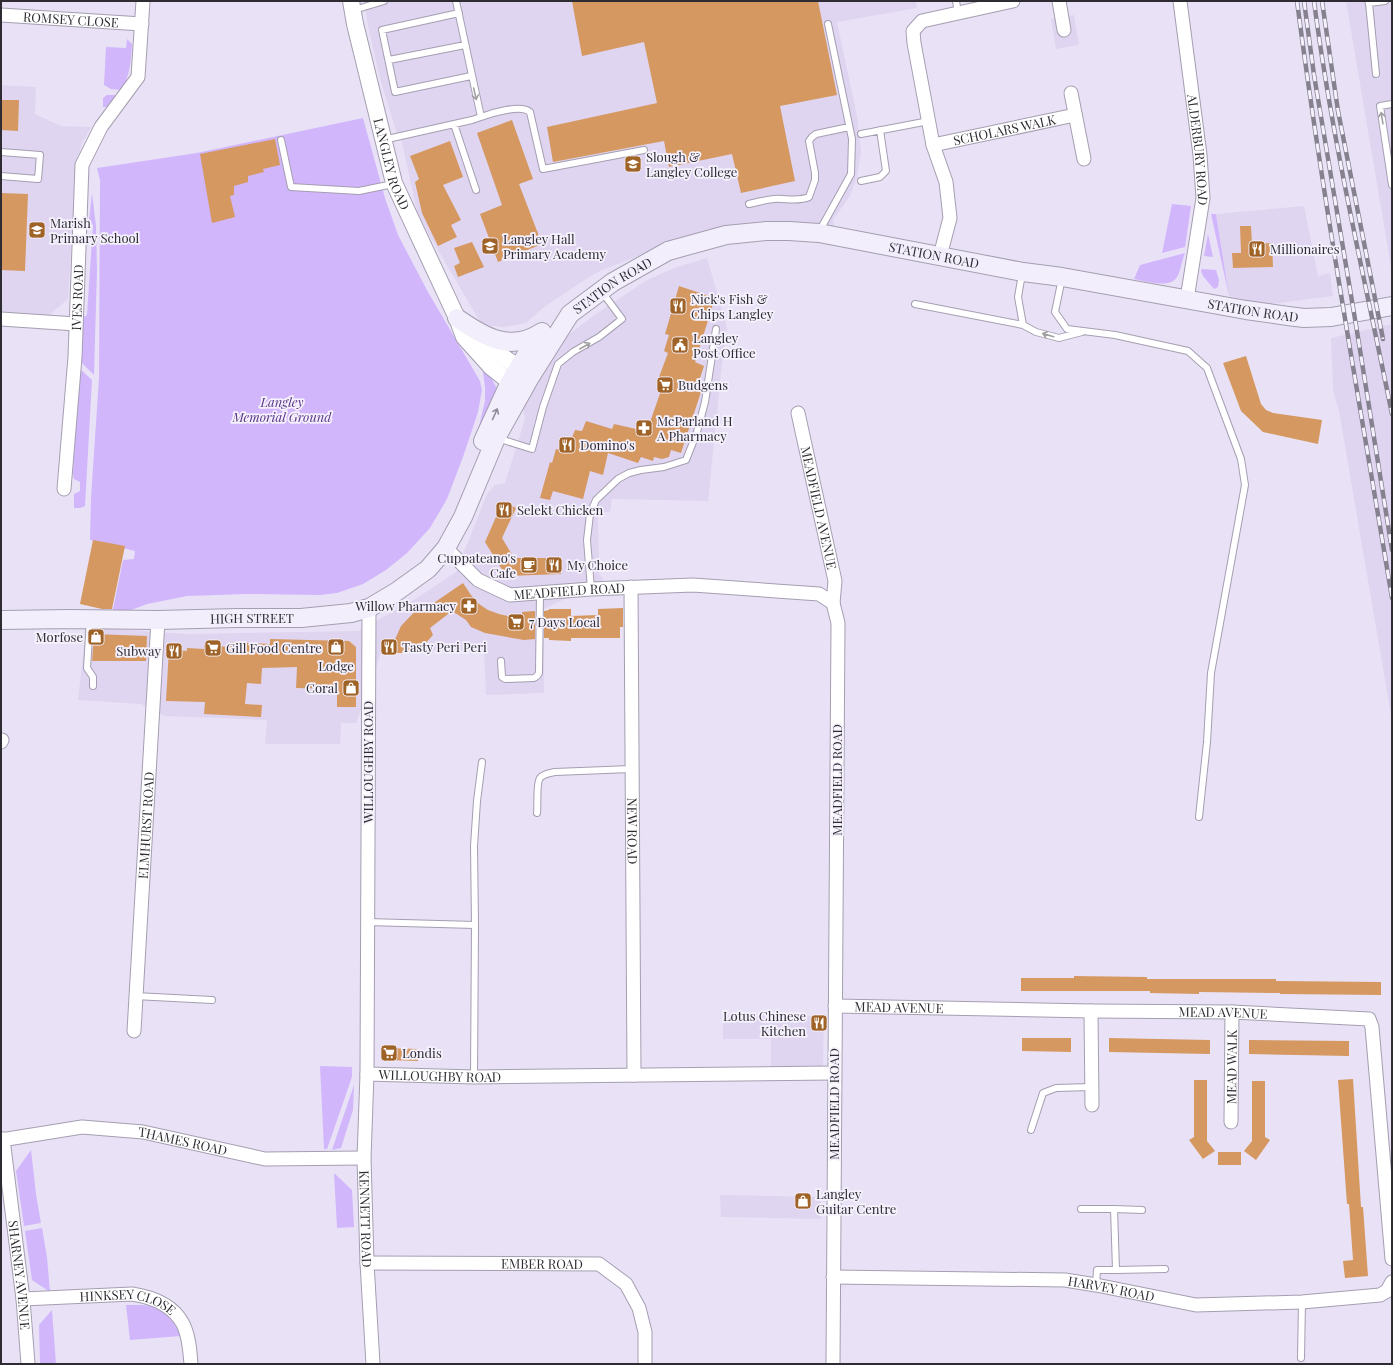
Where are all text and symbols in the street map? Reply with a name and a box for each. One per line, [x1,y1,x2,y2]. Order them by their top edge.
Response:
street label: ROMSEY CLOSE [22,7,119,31]
one-way arrow [472,87,480,100]
street label: ALDERBURY ROAD [1184,92,1212,207]
street label: SCHOLARS WALK [952,110,1058,149]
one-way arrow [1378,112,1386,125]
street label: LANGLEY ROAD [370,116,414,212]
place label: Slough & Langley College [646,148,738,180]
school or university icon: Slough & Langley College [623,154,643,174]
place label: Marish Primary School [50,214,140,246]
school or university icon: Marish Primary School [27,220,47,240]
place label: Langley Hall Primary Academy [503,230,607,262]
school or university icon: Langley Hall Primary Academy [480,236,500,256]
street label: STATION ROAD [887,238,981,271]
restaurant icon: Millionaires [1247,239,1267,259]
place label: Millionaires [1270,240,1340,257]
street label: STATION ROAD [569,253,655,317]
street label: IVES ROAD [67,264,86,331]
place label: Nick's Fish & Chips Langley [691,290,774,322]
street label: STATION ROAD [1206,294,1299,325]
restaurant icon: Nick's Fish & Chips Langley [668,296,688,316]
place label: Langley Post Office [693,329,756,361]
one-way arrow [1042,331,1055,338]
public building icon: Langley Post Office [670,335,690,355]
one-way arrow [579,341,591,349]
supermarket icon: Budgens [655,375,675,395]
place label: Budgens [678,376,728,393]
park label: Langley Memorial Ground [232,393,332,425]
one-way arrow [492,408,499,420]
place label: McParland H A Pharmacy [656,412,733,444]
pharmacy icon: McParland H A Pharmacy [634,418,654,438]
restaurant icon: Domino's [557,435,577,455]
place label: Domino's [580,436,635,453]
street label: MEADFIELD AVENUE [798,444,841,571]
restaurant icon: Selekt Chicken [494,500,514,520]
place label: Selekt Chicken [517,501,604,518]
place label: Cuppateano's Cafe [437,549,516,581]
cafe icon: Cuppateano's Cafe [519,555,539,575]
restaurant icon: My Choice [544,555,564,575]
place label: My Choice [567,556,628,573]
street label: MEADFIELD ROAD [513,579,625,603]
pharmacy icon: Willow Pharmacy [459,596,479,616]
place label: Willow Pharmacy [354,597,456,614]
street label: HIGH STREET [210,609,294,627]
supermarket icon: 7 Days Local [506,612,526,632]
place label: 7 Days Local [529,613,600,630]
shop icon: Morfose [86,627,106,647]
place label: Morfose [35,628,83,645]
shop icon: Lodge [326,637,346,657]
restaurant icon: Tasty Peri Peri [379,637,399,657]
supermarket icon: Gill Food Centre [203,638,223,658]
place label: Tasty Peri Peri [402,638,487,655]
place label: Gill Food Centre [226,639,322,656]
restaurant icon: Subway [164,641,184,661]
place label: Subway [116,642,161,659]
place label: Lodge [318,657,354,674]
shop icon: Coral [341,678,361,698]
place label: Coral [306,679,338,696]
street label: WILLOUGHBY ROAD [359,701,376,824]
street label: MEADFIELD ROAD [828,724,845,836]
street label: ELMHURST ROAD [134,771,157,879]
street label: NEW ROAD [624,797,642,865]
street label: MEAD AVENUE [854,997,944,1016]
street label: MEAD AVENUE [1178,1003,1268,1022]
place label: Lotus Chinese Kitchen [723,1007,806,1039]
restaurant icon: Lotus Chinese Kitchen [809,1013,829,1033]
street label: MEAD WALK [1222,1029,1240,1104]
supermarket icon: Londis [379,1043,399,1063]
place label: Londis [402,1044,442,1061]
street label: MEADFIELD ROAD [825,1048,842,1160]
street label: WILLOUGHBY ROAD [378,1065,501,1085]
street label: THAMES ROAD [138,1123,229,1158]
street label: KENNETT ROAD [356,1170,376,1268]
place label: Langley Guitar Centre [816,1185,897,1217]
shop icon: Langley Guitar Centre [793,1191,813,1211]
street label: SHARNEY AVENUE [5,1219,34,1330]
street label: EMBER ROAD [501,1255,583,1272]
street label: HARVEY ROAD [1067,1272,1156,1305]
street label: HINKSEY CLOSE [79,1285,180,1318]

